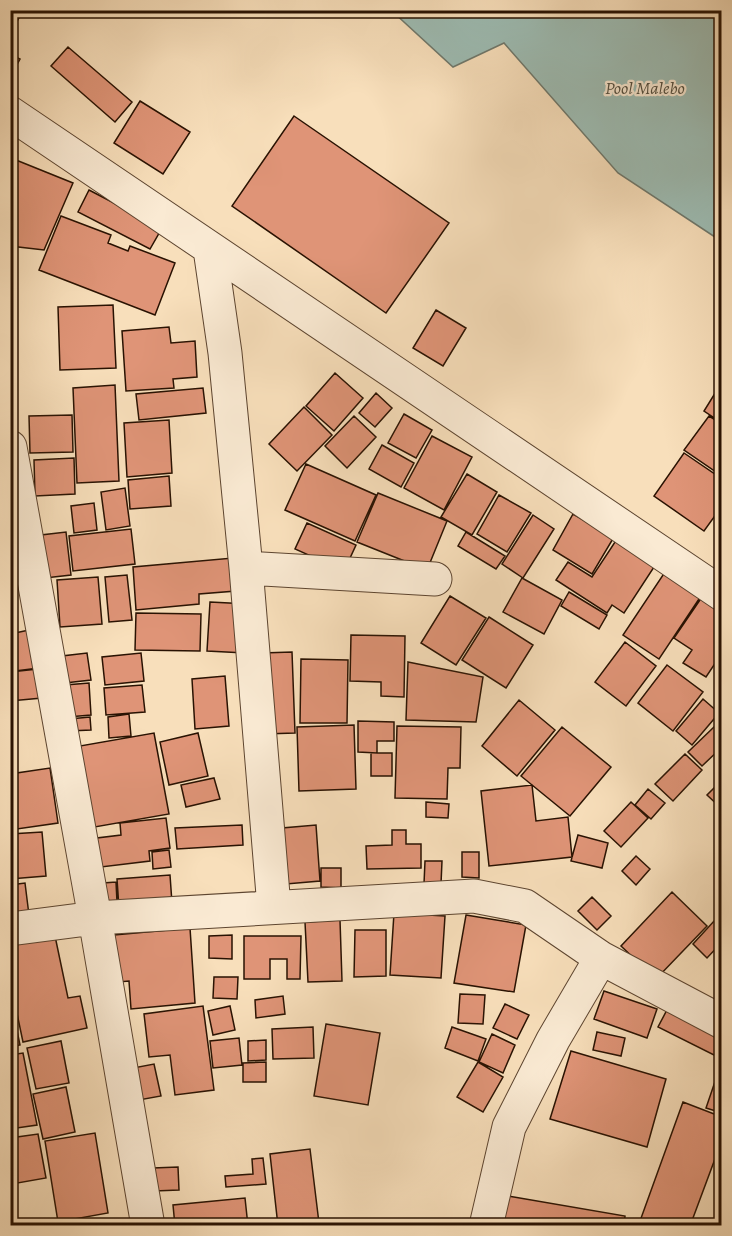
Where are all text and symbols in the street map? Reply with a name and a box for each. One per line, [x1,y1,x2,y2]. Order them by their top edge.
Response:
water label: Pool Malebo [605,76,685,100]

